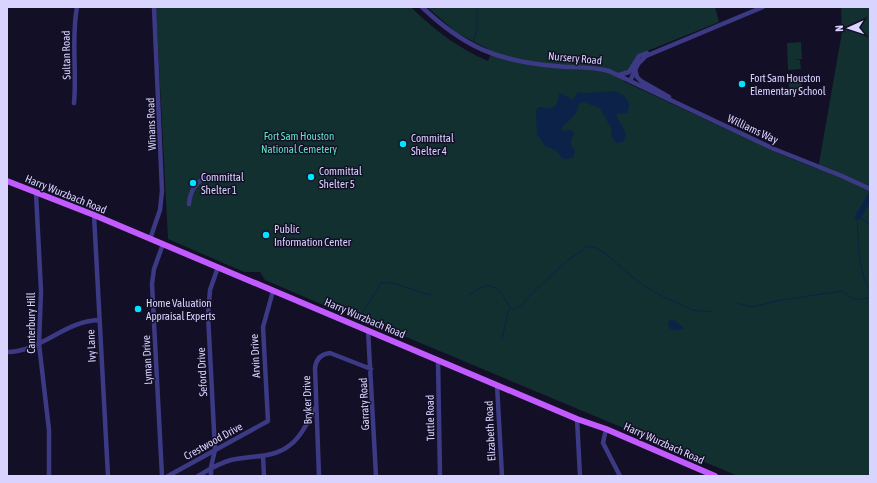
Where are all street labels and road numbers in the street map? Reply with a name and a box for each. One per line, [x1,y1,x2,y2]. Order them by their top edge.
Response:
street label: Sultan Road [60,30,72,80]
street label: Nursery Road [547,50,603,66]
street label: Winans Road [144,97,158,151]
street label: Williams Way [726,112,781,146]
street label: Harry Wurzbach Road [24,172,108,216]
street label: Canterbury Hill [25,292,37,354]
street label: Harry Wurzbach Road [323,296,407,340]
street label: Ivy Lane [84,329,98,363]
street label: Arvin Drive [248,334,262,378]
street label: Lyman Drive [140,335,154,385]
street label: Seford Drive [195,347,209,397]
street label: Bryker Drive [300,375,314,425]
street label: Garraty Road [357,377,371,431]
street label: Tuttle Road [424,395,436,441]
street label: Elizabeth Road [482,401,498,461]
street label: Crestwood Drive [182,420,244,462]
street label: Harry Wurzbach Road [622,420,706,466]

